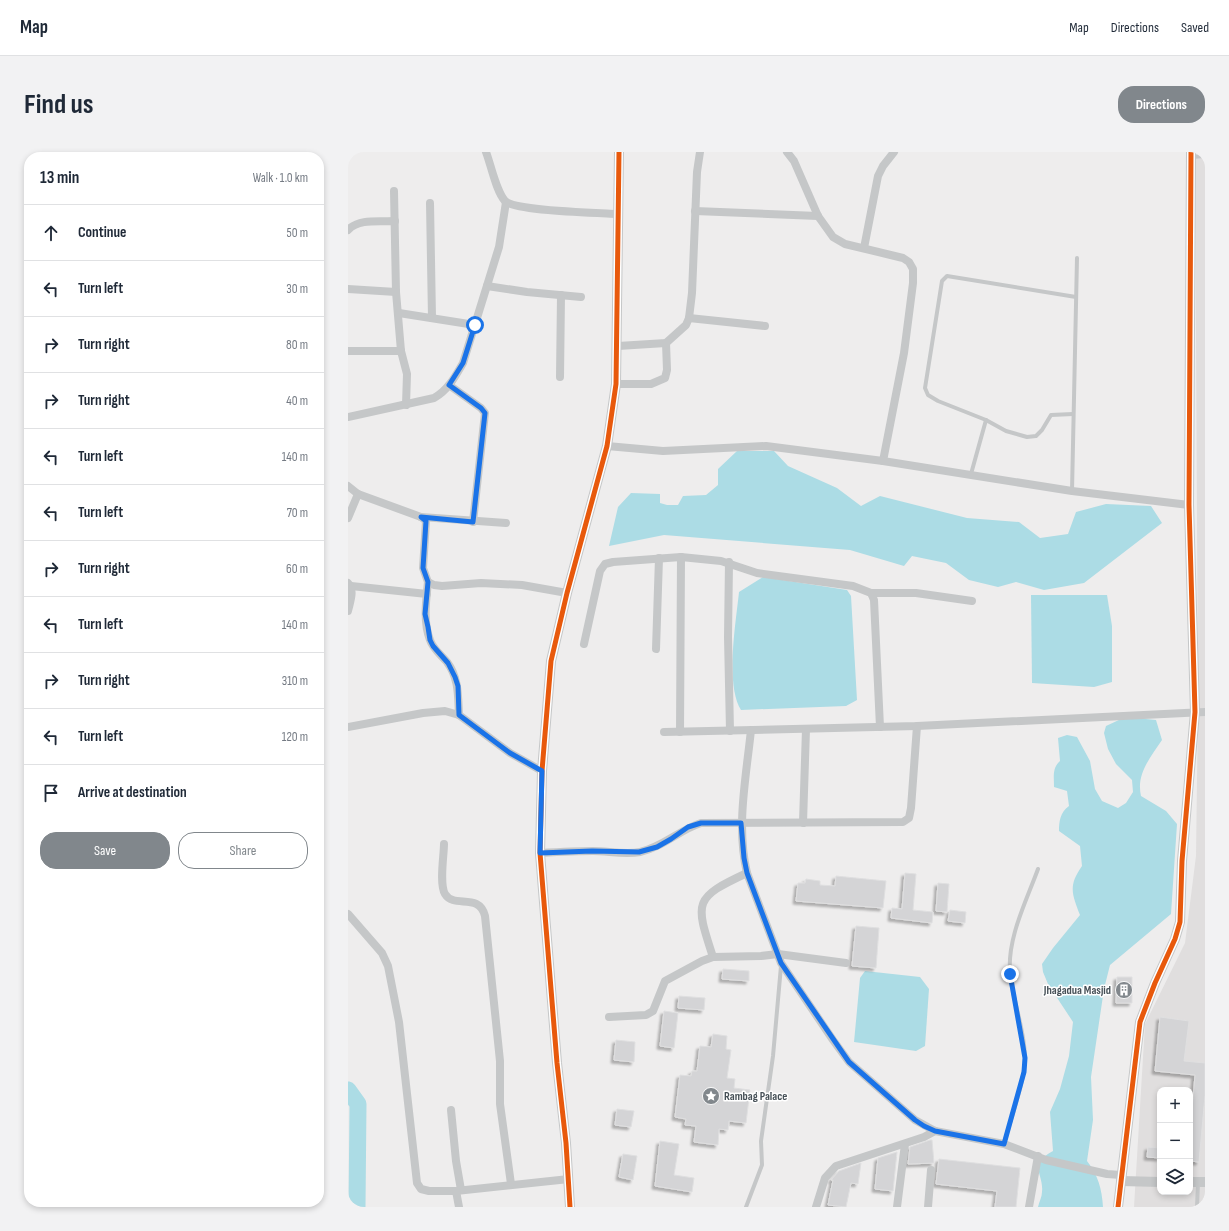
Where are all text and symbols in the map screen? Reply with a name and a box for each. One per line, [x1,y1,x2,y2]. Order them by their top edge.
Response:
text: Map [20,16,48,39]
text: Map [1069,19,1089,36]
text: Directions [1111,19,1159,36]
text: Saved [1181,19,1209,36]
button: Directions [1118,86,1205,123]
text: Find us [24,88,93,121]
text: 13 min [40,168,79,188]
text: Walk · 1.0 km [253,170,308,186]
icon: ahead [40,222,62,244]
text: Continue [78,223,127,242]
text: 50 m [287,225,308,241]
icon: left [40,278,62,300]
text: Turn left [78,279,123,298]
text: 30 m [286,281,308,297]
route start [466,316,484,334]
icon: right [40,334,62,356]
text: Turn right [78,335,130,354]
text: 80 m [286,337,308,353]
icon: right [40,390,62,412]
text: Turn right [78,391,130,410]
text: 40 m [286,393,308,409]
icon: left [40,446,62,468]
text: Turn left [78,447,123,466]
text: 140 m [282,449,308,465]
icon: left [40,502,62,524]
text: Turn left [78,503,123,522]
text: 70 m [287,505,308,521]
icon: right [40,558,62,580]
text: Turn right [78,559,130,578]
text: 60 m [286,561,308,577]
icon: left [40,614,62,636]
text: Turn left [78,615,123,634]
text: 140 m [282,617,308,633]
icon: right [40,670,62,692]
text: Turn right [78,671,130,690]
text: 310 m [282,673,308,689]
icon: left [40,726,62,748]
text: Turn left [78,727,123,746]
text: 120 m [282,729,308,745]
icon: arrive [40,782,62,804]
text: Arrive at destination [78,783,187,802]
button: Save [40,832,170,869]
button: Share [178,832,308,869]
route end [1001,965,1019,983]
building icon: Jhagadua Masjid [1114,980,1134,1000]
place label: Jhagadua Masjid [1043,983,1111,998]
place icon: Rambag Palace [701,1086,721,1106]
map controls [1157,1087,1193,1195]
button: + [1157,1087,1193,1123]
place label: Rambag Palace [724,1089,787,1104]
button: − [1157,1123,1193,1159]
button: layers [1157,1159,1193,1195]

